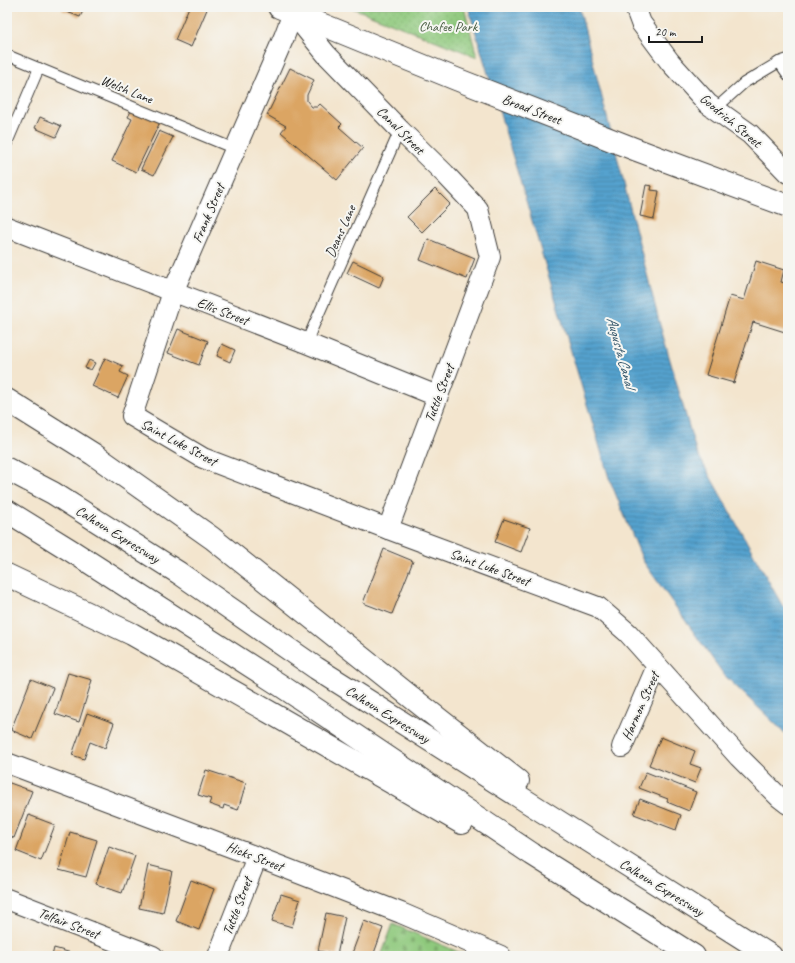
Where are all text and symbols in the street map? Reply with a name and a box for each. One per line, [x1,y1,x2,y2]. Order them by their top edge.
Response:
park label: Chafee Park [419,18,479,35]
scale bar [649,18,702,44]
text: 20 m [655,24,677,40]
street label: Welsh Lane [98,71,156,108]
street label: Broad Street [500,90,565,129]
street label: Goodrich Street [696,90,766,152]
street label: Canal Street [373,103,429,159]
street label: Frank Street [188,179,229,245]
street label: Deans Lane [321,201,360,260]
street label: Ellis Street [195,294,253,330]
water label: Augusta Canal [602,315,641,395]
street label: Tuttle Street [421,360,459,424]
street label: Saint Luke Street [138,415,222,471]
street label: Calhoun Expressway [73,502,164,568]
street label: Saint Luke Street [448,545,534,591]
street label: Harmon Street [618,667,664,743]
street label: Calhoun Expressway [343,682,434,748]
street label: Hicks Street [224,838,288,876]
street label: Calhoun Expressway [617,855,708,921]
street label: Tuttle Street [219,873,257,937]
street label: Telfair Street [36,904,104,944]

